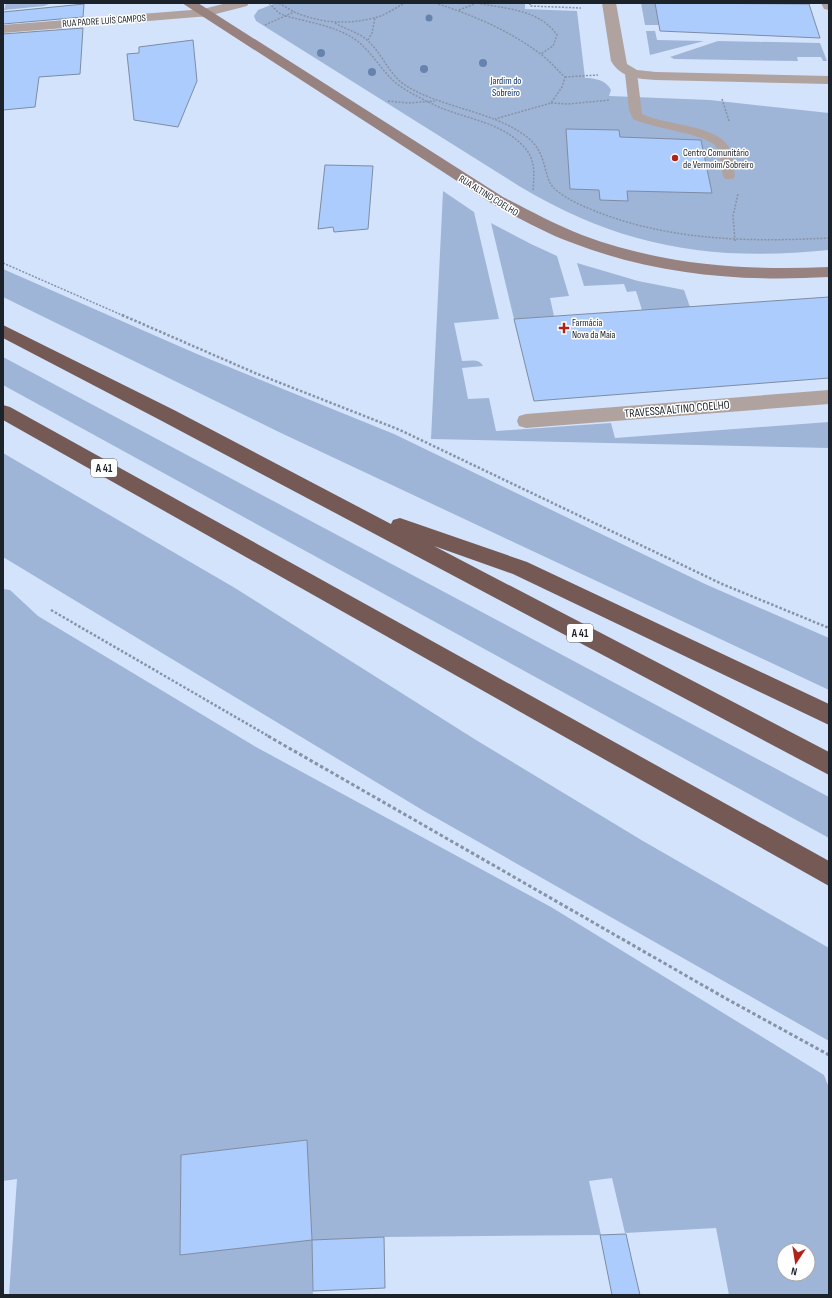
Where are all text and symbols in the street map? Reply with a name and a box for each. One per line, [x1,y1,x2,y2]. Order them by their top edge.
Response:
street label: RUA PADRE LUÍS CAMPOS [62,12,146,30]
park label: Jardim do Sobreiro [490,75,521,99]
place label: Centro Comunitário de Vermoim/Sobreiro [683,147,754,171]
marker: Centro Comunitário de Vermoim/Sobreiro [670,153,680,163]
street label: RUA ALTINO COELHO [457,173,520,219]
place label: Farmácia Nova da Maia [572,317,616,341]
marker: Farmácia Nova da Maia [559,323,569,333]
street label: TRAVESSA ALTINO COELHO [624,397,730,422]
road number: A 41 [91,459,117,477]
road number: A 41 [567,624,593,642]
north arrow [776,1242,816,1282]
text: N [790,1264,798,1278]

